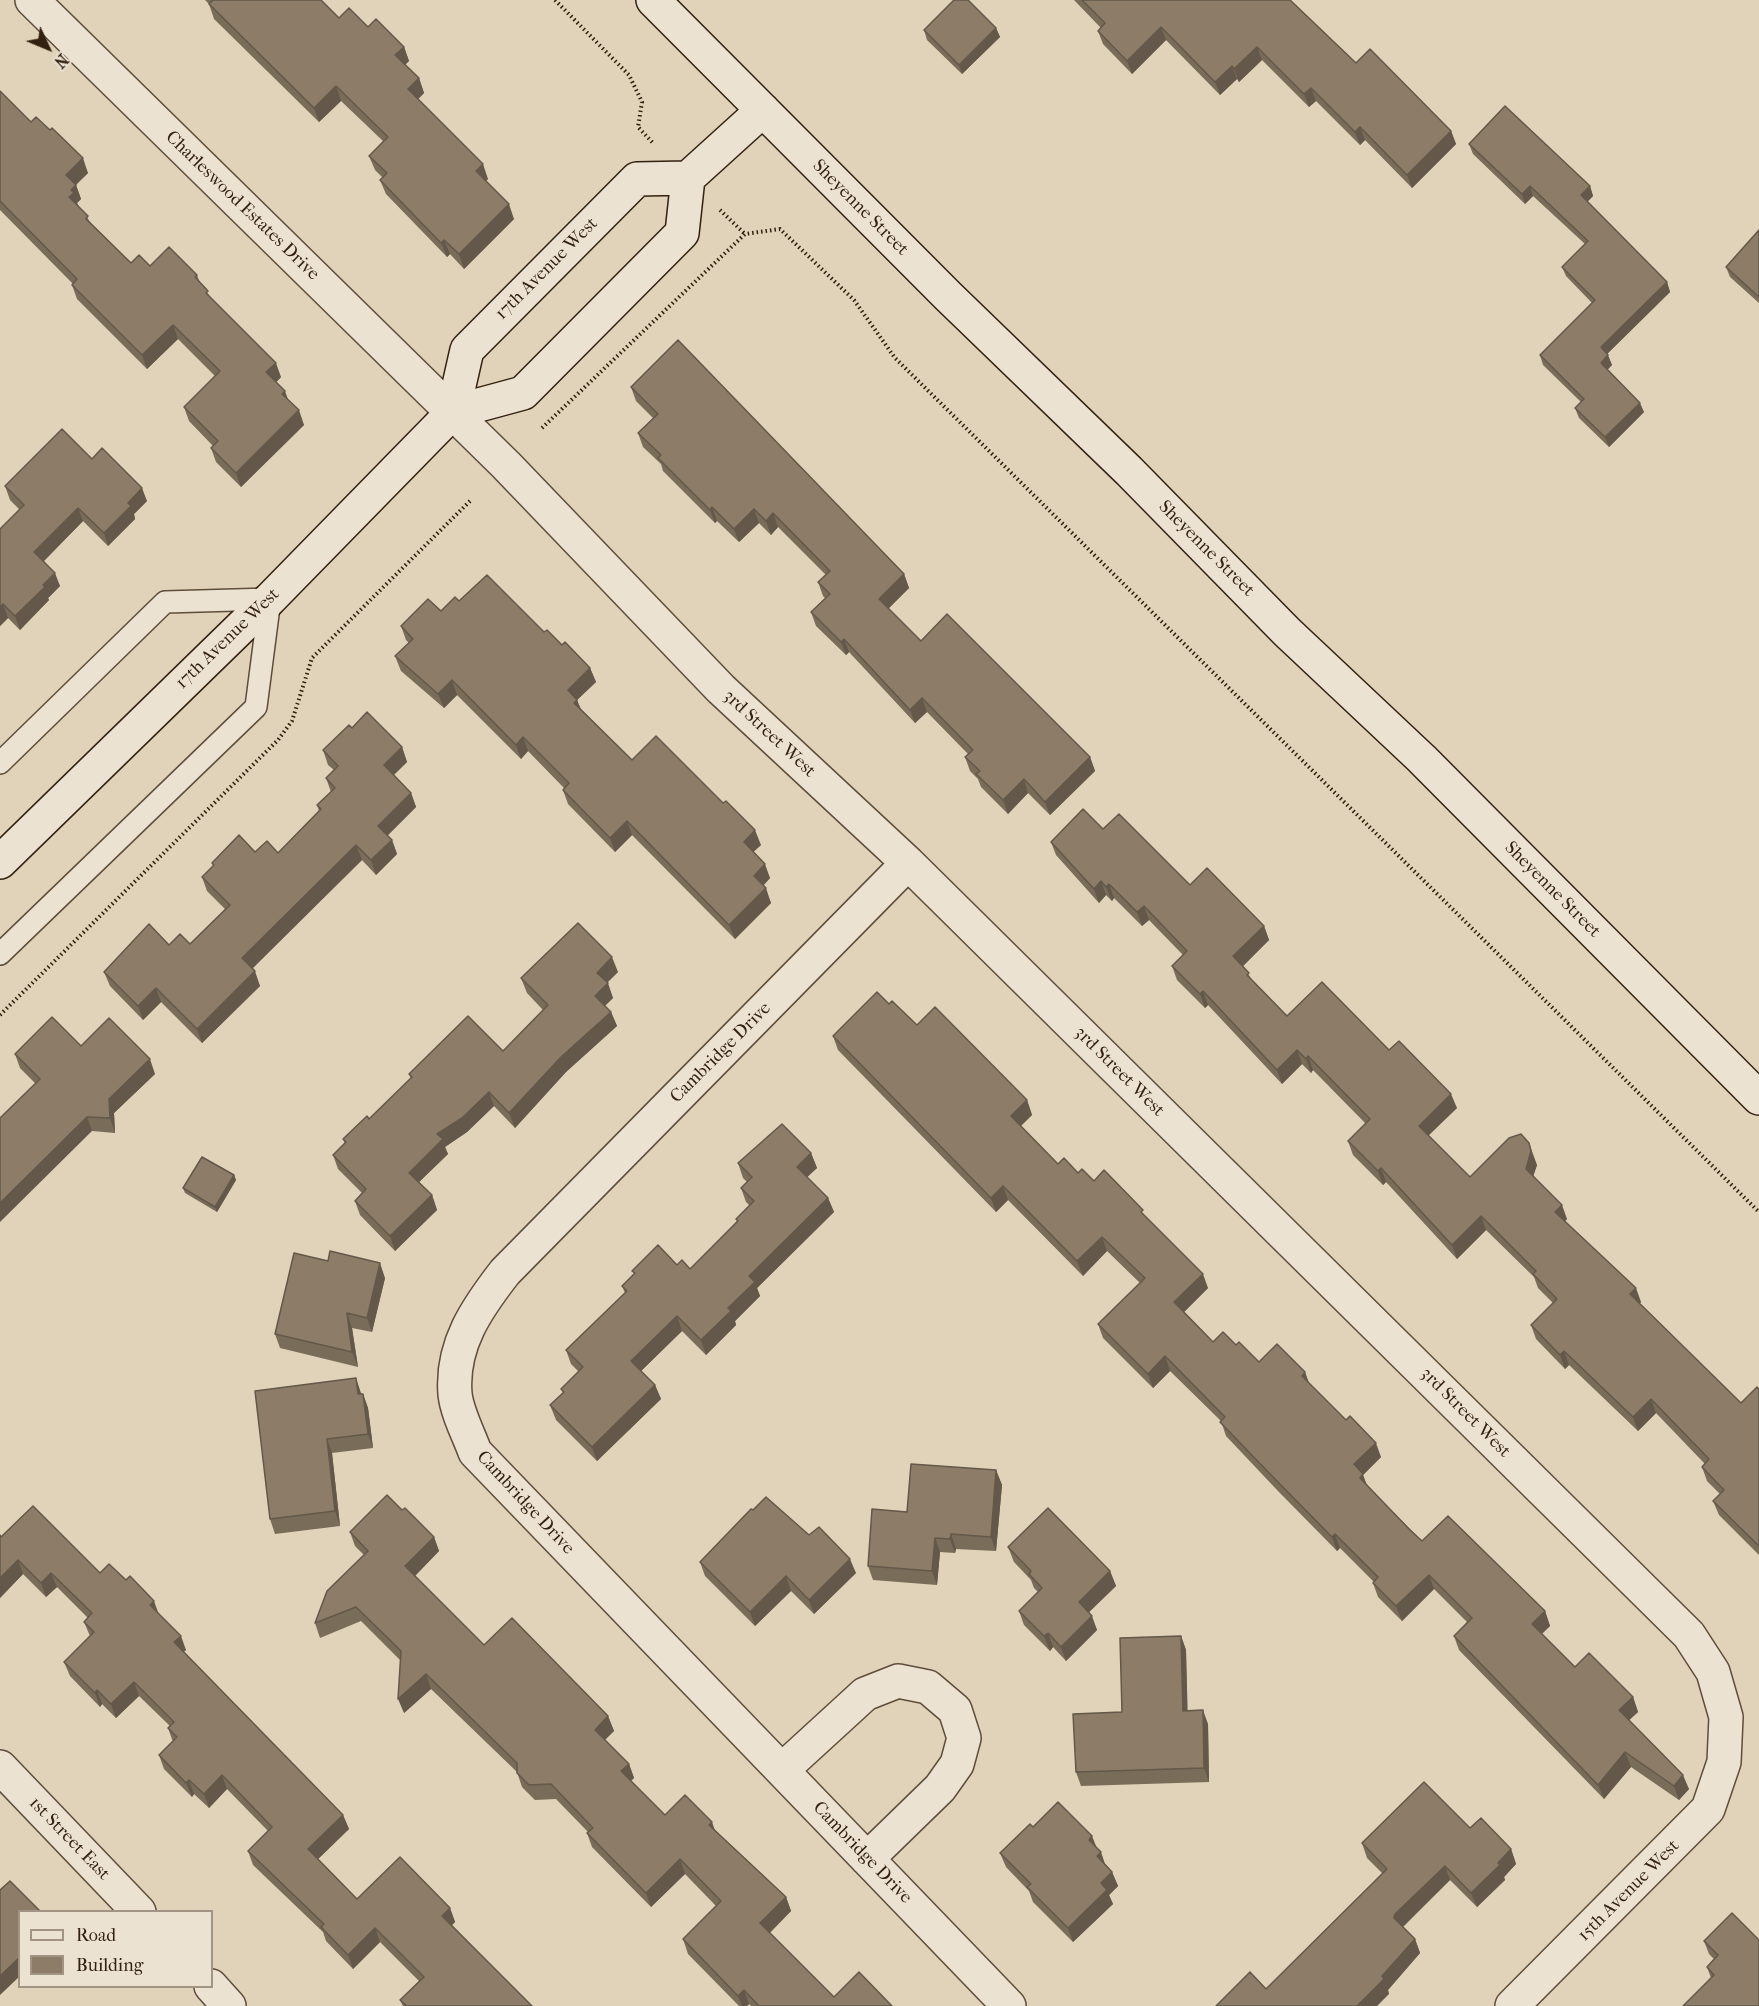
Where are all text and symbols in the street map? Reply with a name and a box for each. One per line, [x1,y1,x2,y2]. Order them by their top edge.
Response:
north arrow [18,18,78,78]
text: N [50,50,72,72]
street label: Charleswood Estates Drive [161,127,323,285]
street label: Sheyenne Street [807,155,913,261]
street label: 17th Avenue West [491,213,603,325]
street label: Sheyenne Street [1153,496,1259,602]
street label: 17th Avenue West [172,584,284,694]
street label: 3rd Street West [718,686,820,782]
street label: Sheyenne Street [1499,837,1605,943]
street label: Cambridge Drive [666,998,776,1108]
street label: 3rd Street West [1070,1023,1168,1121]
street label: 3rd Street West [1416,1364,1514,1462]
street label: Cambridge Drive [472,1447,578,1559]
street label: 1st Street East [24,1793,114,1885]
street label: Cambridge Drive [808,1797,916,1909]
street label: 15th Avenue West [1574,1836,1684,1946]
legend [18,1910,213,1988]
text: Road [76,1925,116,1946]
text: Building [76,1955,143,1976]

